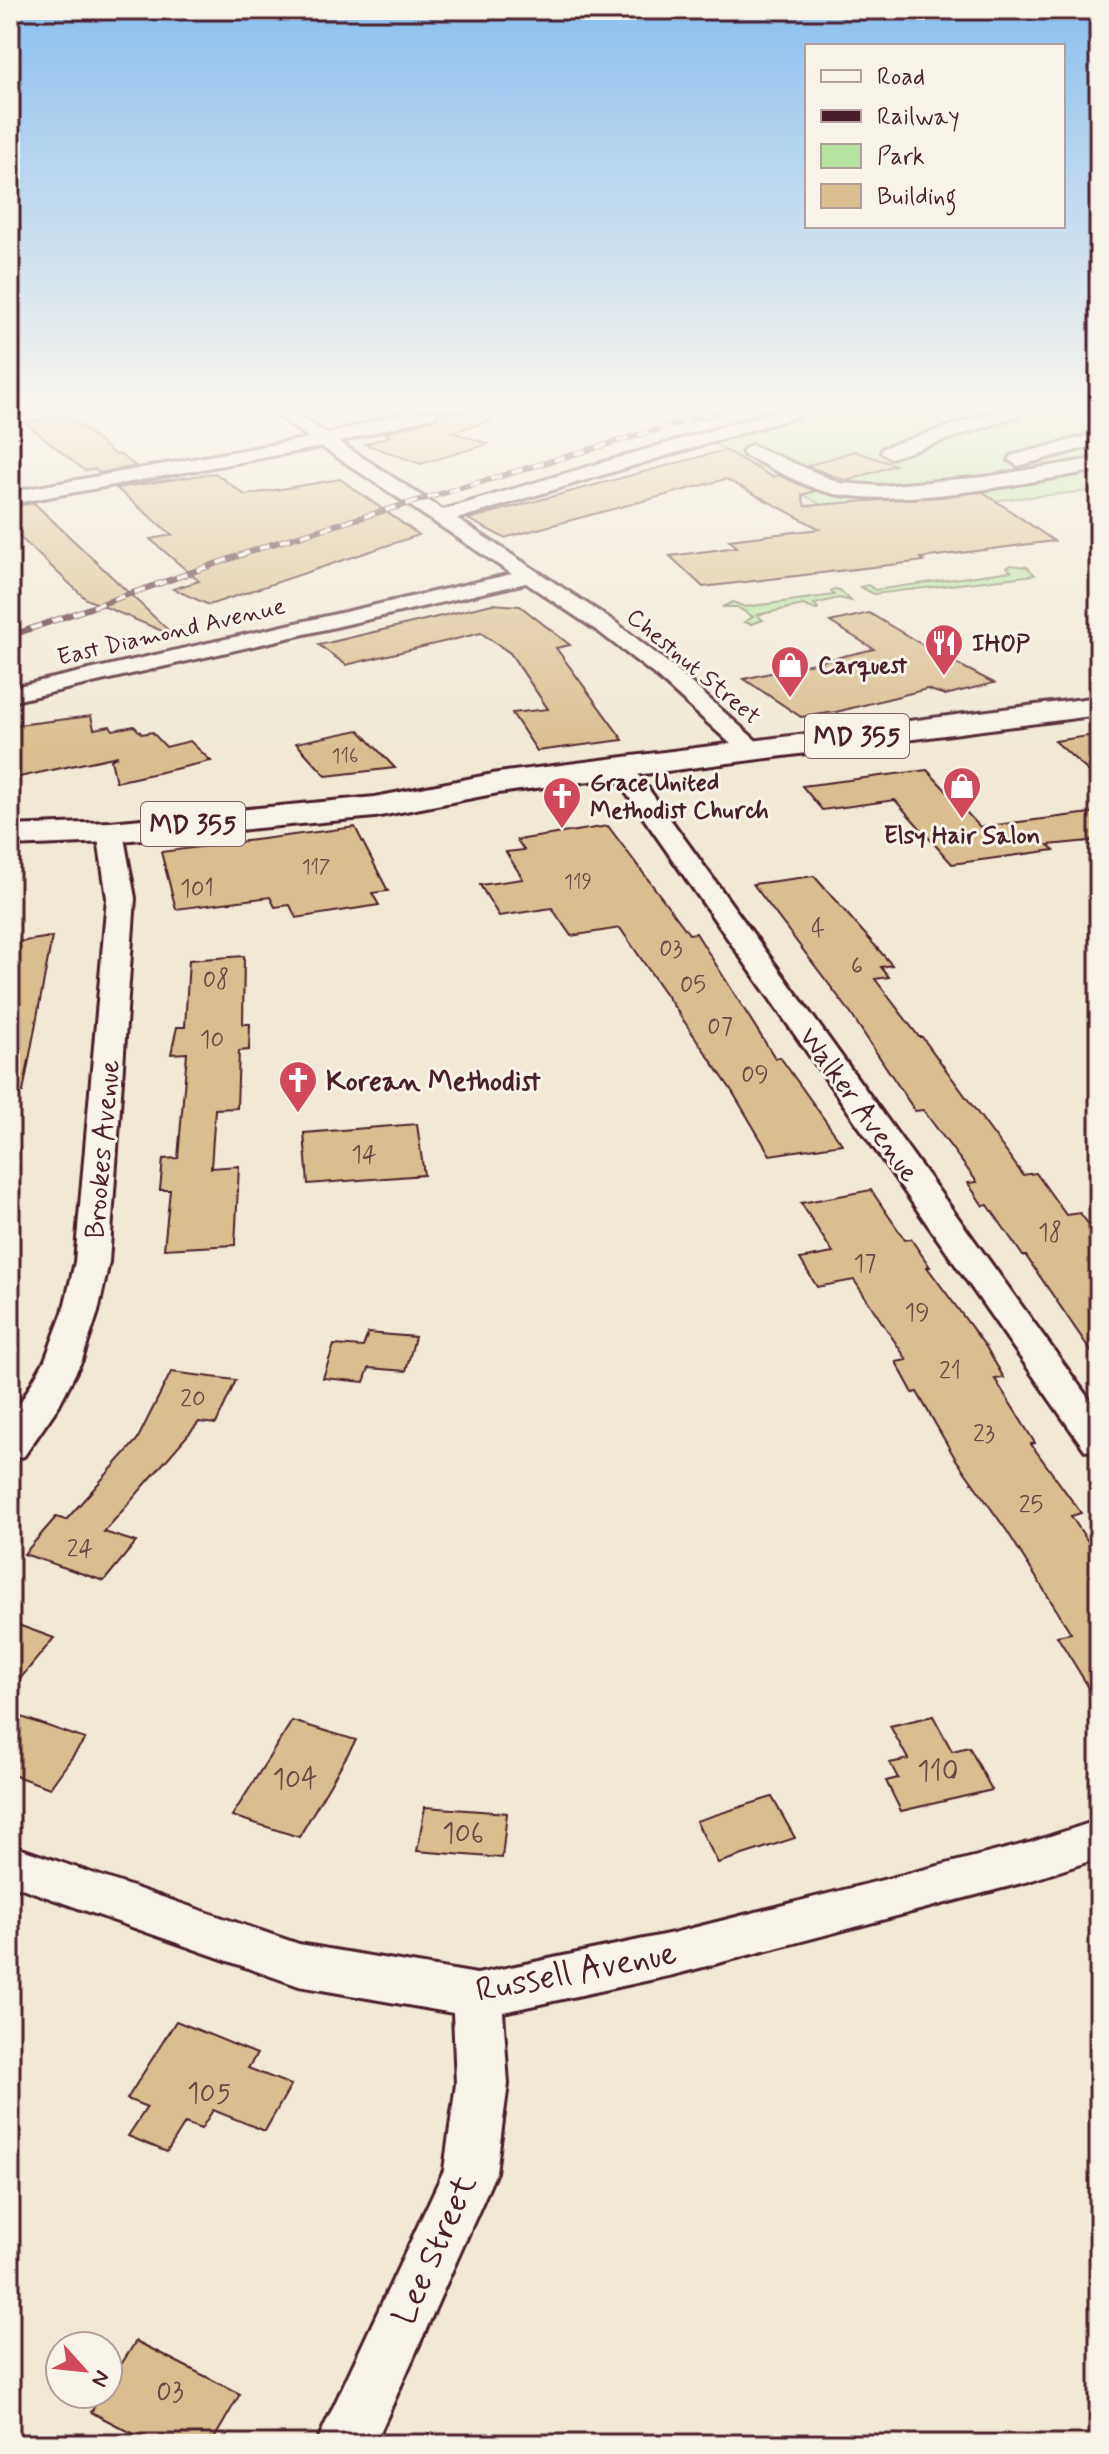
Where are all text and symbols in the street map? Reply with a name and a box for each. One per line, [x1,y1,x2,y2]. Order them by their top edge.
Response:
legend [805,44,1065,228]
text: Road [877,62,925,93]
text: Railway [877,102,960,133]
text: Park [877,142,925,173]
text: Building [877,182,957,216]
street label: East Diamond Avenue [54,591,289,674]
street label: Chestnut Street [619,602,767,732]
restaurant icon: IHOP [923,622,965,677]
place label: IHOP [972,629,1030,660]
shop icon: Carquest [769,644,811,699]
place label: Carquest [818,651,908,682]
road number: MD 355 [805,714,909,758]
house number: 116 [332,743,358,770]
shop icon: Elsy Hair Salon [941,765,983,820]
place label: Grace United Methodist Church [590,768,769,827]
church icon: Grace United Methodist Church [541,775,583,830]
road number: MD 355 [141,802,245,846]
place label: Elsy Hair Salon [884,821,1040,852]
house number: 117 [302,854,330,881]
house number: 119 [564,869,592,896]
house number: 101 [180,874,214,905]
house number: 4 [811,914,825,945]
house number: 03 [659,934,683,965]
house number: 6 [851,951,863,982]
house number: 08 [203,965,229,996]
house number: 05 [680,970,706,1001]
house number: 07 [707,1012,733,1043]
street label: Walker Avenue [789,1021,927,1190]
house number: 10 [200,1025,224,1056]
street label: Brookes Avenue [77,1058,130,1240]
church icon: Korean Methodist [277,1059,319,1114]
house number: 09 [741,1060,769,1091]
place label: Korean Methodist [326,1064,541,1101]
house number: 14 [351,1140,377,1171]
house number: 18 [1038,1218,1062,1249]
house number: 17 [854,1249,876,1280]
house number: 19 [904,1298,930,1329]
house number: 21 [939,1356,961,1387]
house number: 20 [180,1384,206,1415]
house number: 23 [973,1419,995,1450]
house number: 25 [1019,1490,1043,1521]
house number: 24 [67,1534,93,1565]
house number: 110 [917,1754,959,1791]
house number: 104 [272,1762,318,1799]
house number: 106 [442,1816,484,1853]
street label: Russell Avenue [472,1931,681,2014]
house number: 105 [187,2076,231,2113]
street label: Lee Street [382,2168,488,2332]
north arrow [44,2330,124,2410]
text: N [84,2365,116,2391]
house number: 03 [156,2374,184,2411]

